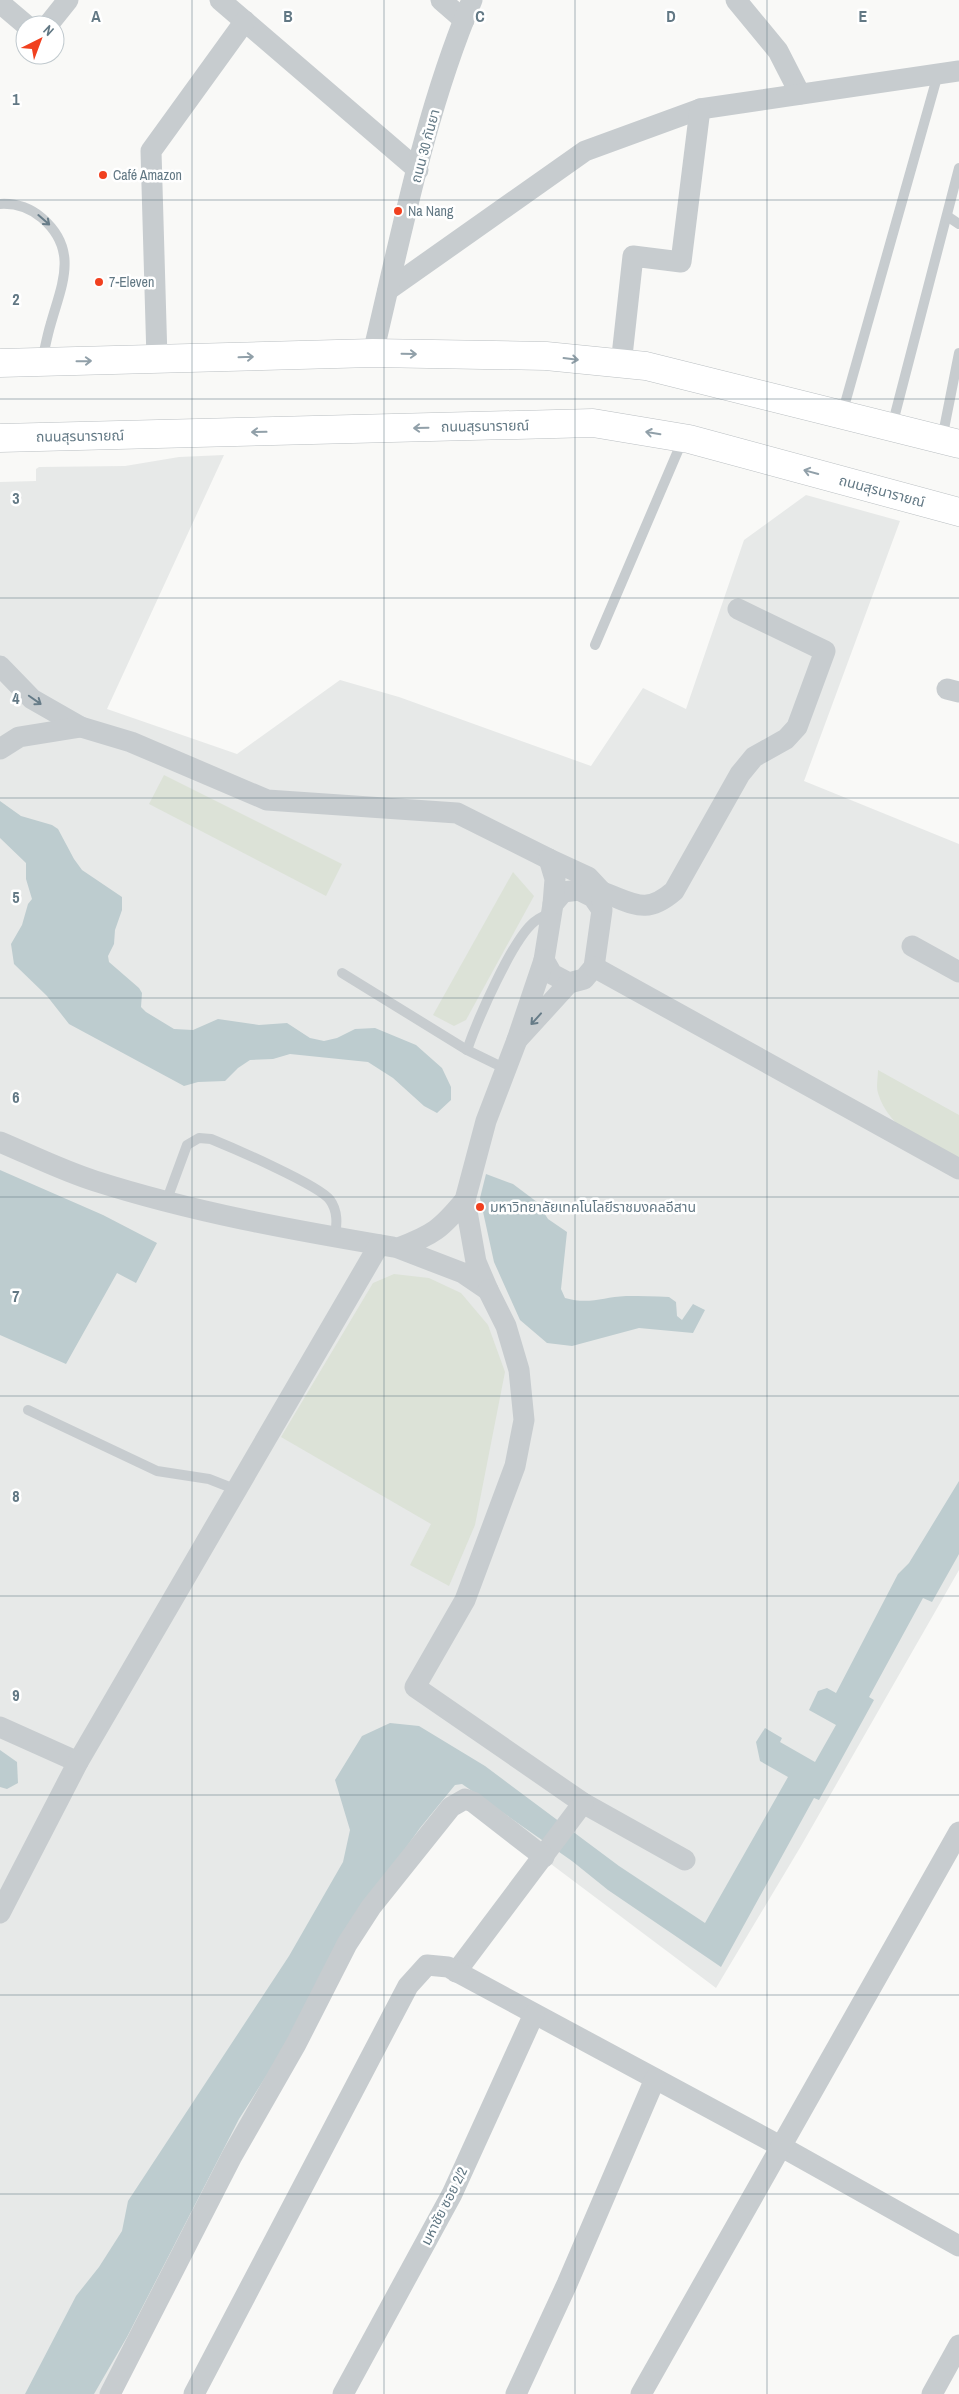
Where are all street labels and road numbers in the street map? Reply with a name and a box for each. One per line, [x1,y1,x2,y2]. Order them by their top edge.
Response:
street label: ถนน 30 กันยา [407,107,443,185]
street label: ถนนสุรนารายณ์ [441,416,529,436]
street label: ถนนสุรนารายณ์ [36,426,124,446]
street label: ถนนสุรนารายณ์ [837,471,927,511]
street label: มหาชัย ซอย 2/2 [417,2164,471,2248]

